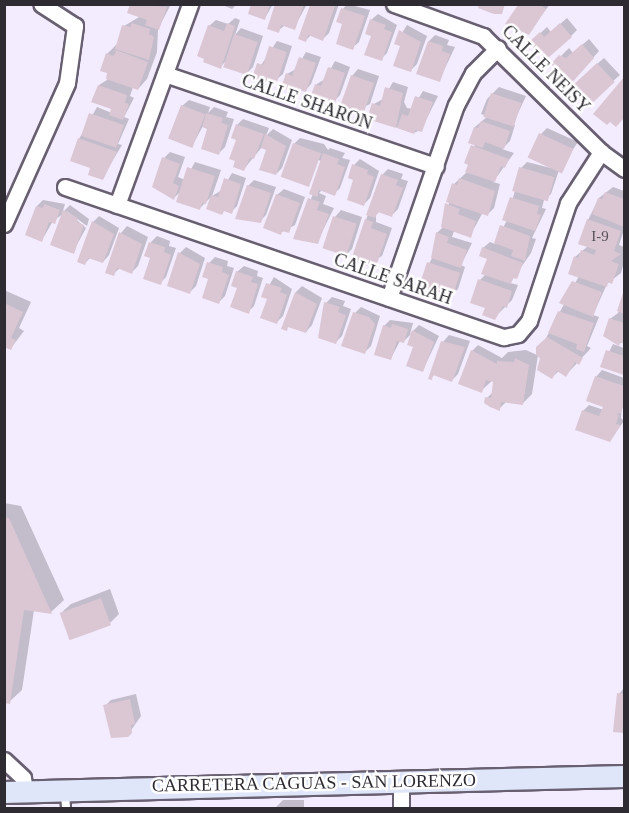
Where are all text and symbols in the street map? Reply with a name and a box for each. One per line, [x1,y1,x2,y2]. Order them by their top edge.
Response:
street label: CALLE NEISY [498,21,594,117]
street label: CALLE SHARON [239,70,375,134]
house number: I-9 [591,228,609,246]
street label: CALLE SARAH [331,249,455,309]
street label: CARRETERA CAGUAS - SAN LORENZO [151,769,477,797]

